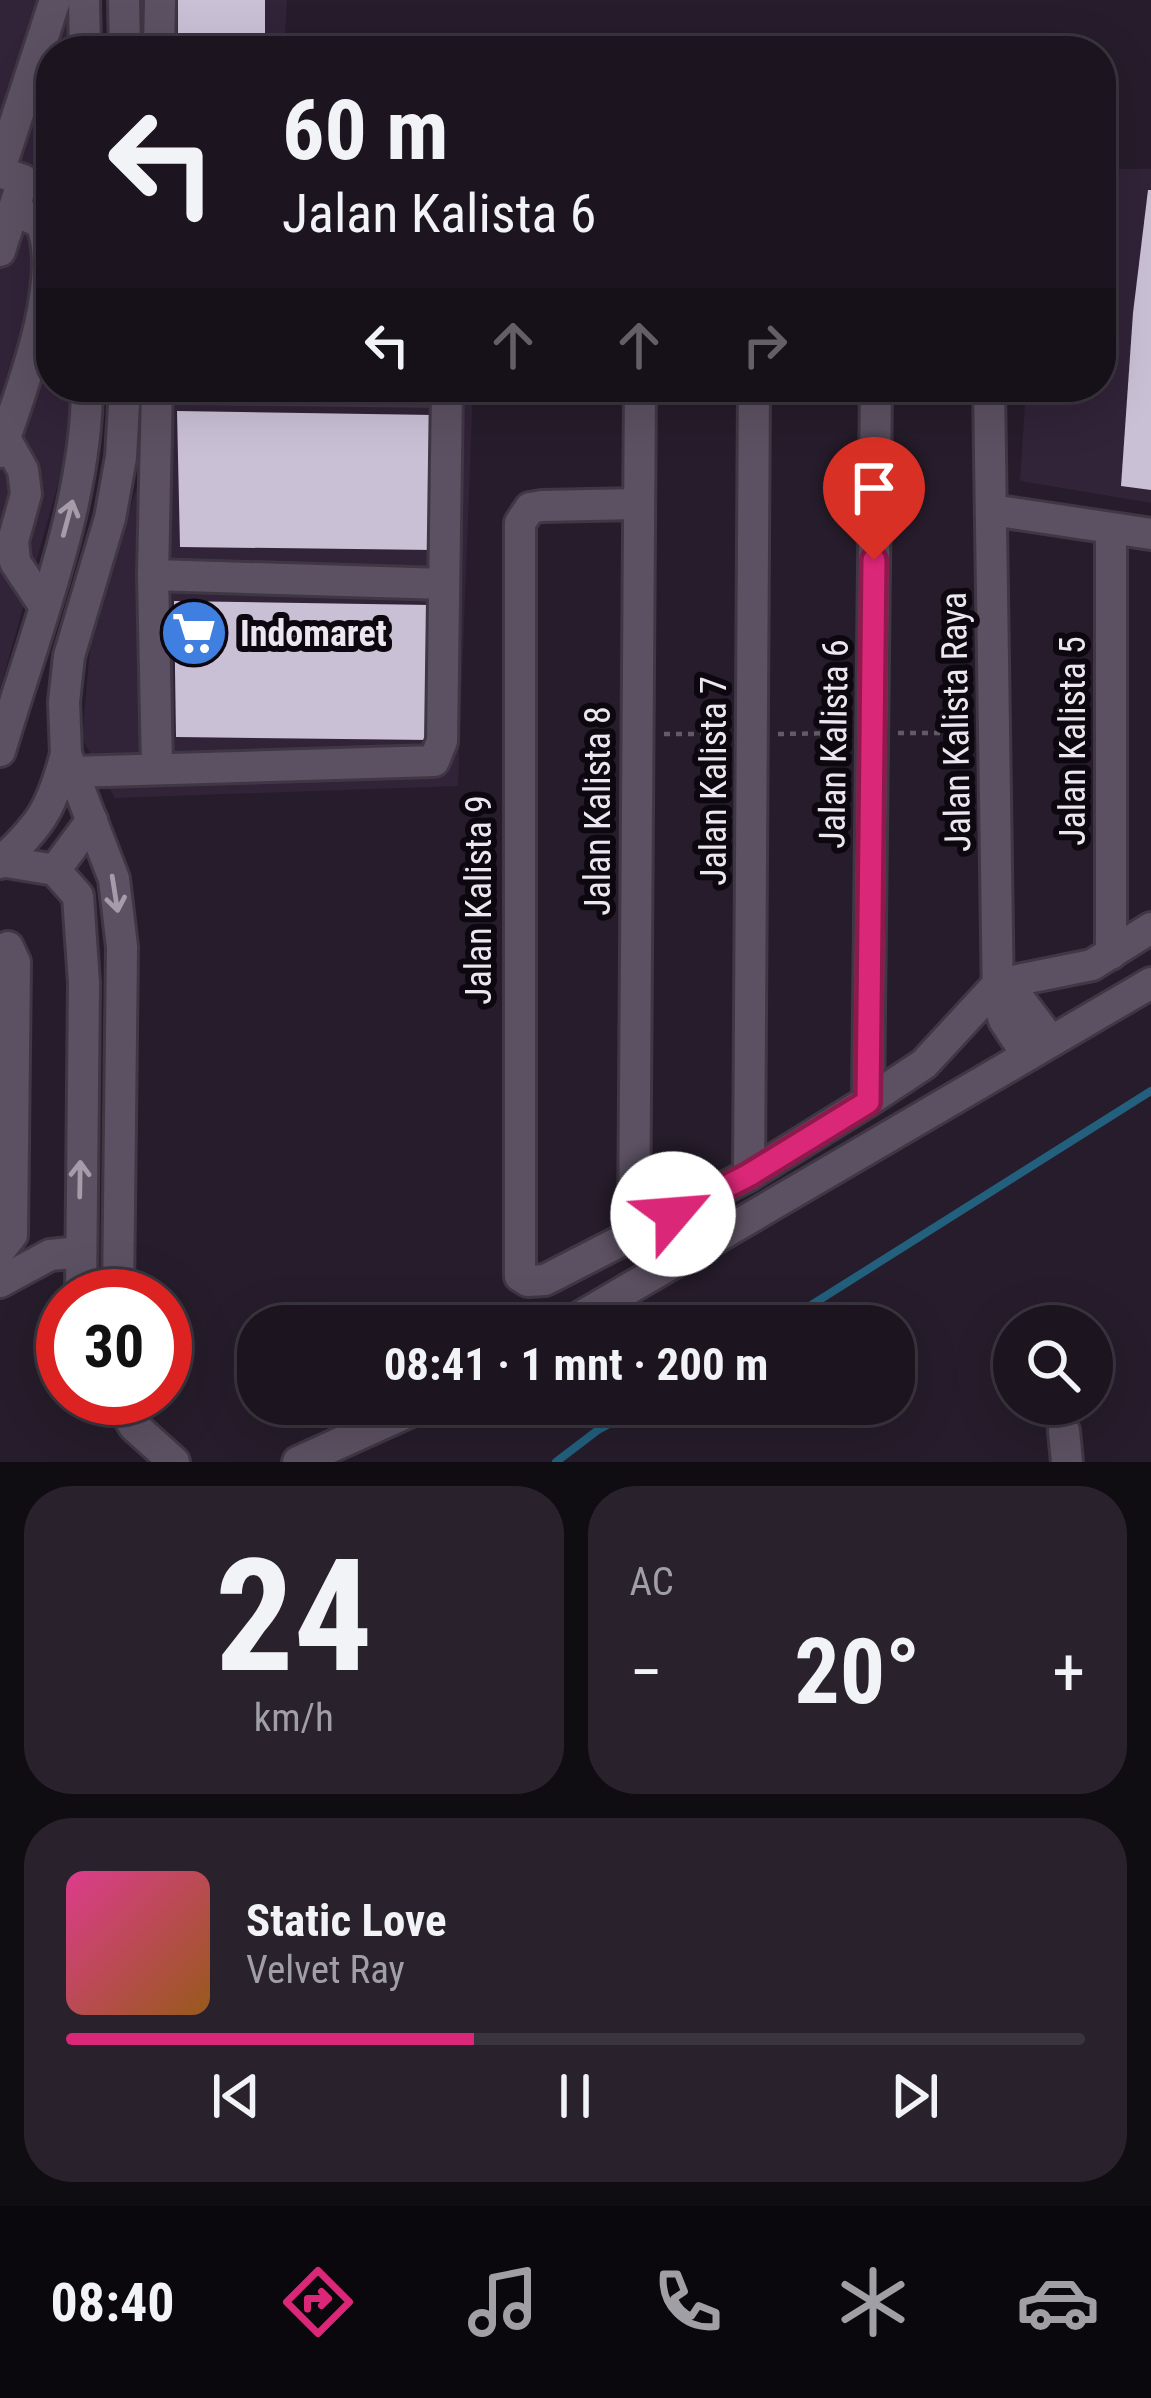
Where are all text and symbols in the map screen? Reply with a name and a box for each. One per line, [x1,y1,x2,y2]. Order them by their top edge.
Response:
text: 60 m [282,81,449,180]
icon: left [84,84,240,240]
text: Jalan Kalista 6 [282,182,596,245]
icon: left [354,312,420,378]
icon: ahead [480,312,546,378]
icon: ahead [606,312,672,378]
icon: right [732,312,798,378]
pin [823,437,925,560]
icon: arrive [841,455,907,521]
one-way arrow [58,500,80,538]
street label: Jalan Kalista Raya [933,592,979,852]
supermarket icon: Indomaret [159,598,229,668]
place label: Indomaret [240,613,387,655]
street label: Jalan Kalista 5 [1052,636,1094,846]
street label: Jalan Kalista 6 [811,639,857,849]
street label: Jalan Kalista 7 [693,676,735,886]
street label: Jalan Kalista 8 [577,706,619,916]
street label: Jalan Kalista 9 [458,795,500,1005]
one-way arrow [105,873,128,912]
position arrow [610,1151,736,1277]
one-way arrow [69,1160,91,1199]
speed limit sign: 30 [36,1269,192,1425]
map controls [993,1305,1113,1425]
button: search [993,1305,1113,1425]
text: 08:41 · 1 mnt · 200 m [384,1338,768,1391]
text: 24 [215,1525,373,1708]
text: AC [630,1559,674,1605]
text: 20° [794,1620,920,1725]
text: − [630,1634,663,1711]
text: + [1052,1634,1085,1711]
text: km/h [254,1695,334,1741]
text: Static Love [246,1894,447,1947]
text: Velvet Ray [246,1947,405,1993]
icon: previous [203,2063,269,2129]
icon: pause [542,2063,608,2129]
icon: next [882,2063,948,2129]
icon: directions [276,2260,360,2344]
icon: music [461,2260,545,2344]
icon: phone [646,2260,730,2344]
icon: climate [831,2260,915,2344]
icon: car [1016,2260,1100,2344]
text: 08:40 [51,2271,175,2334]

